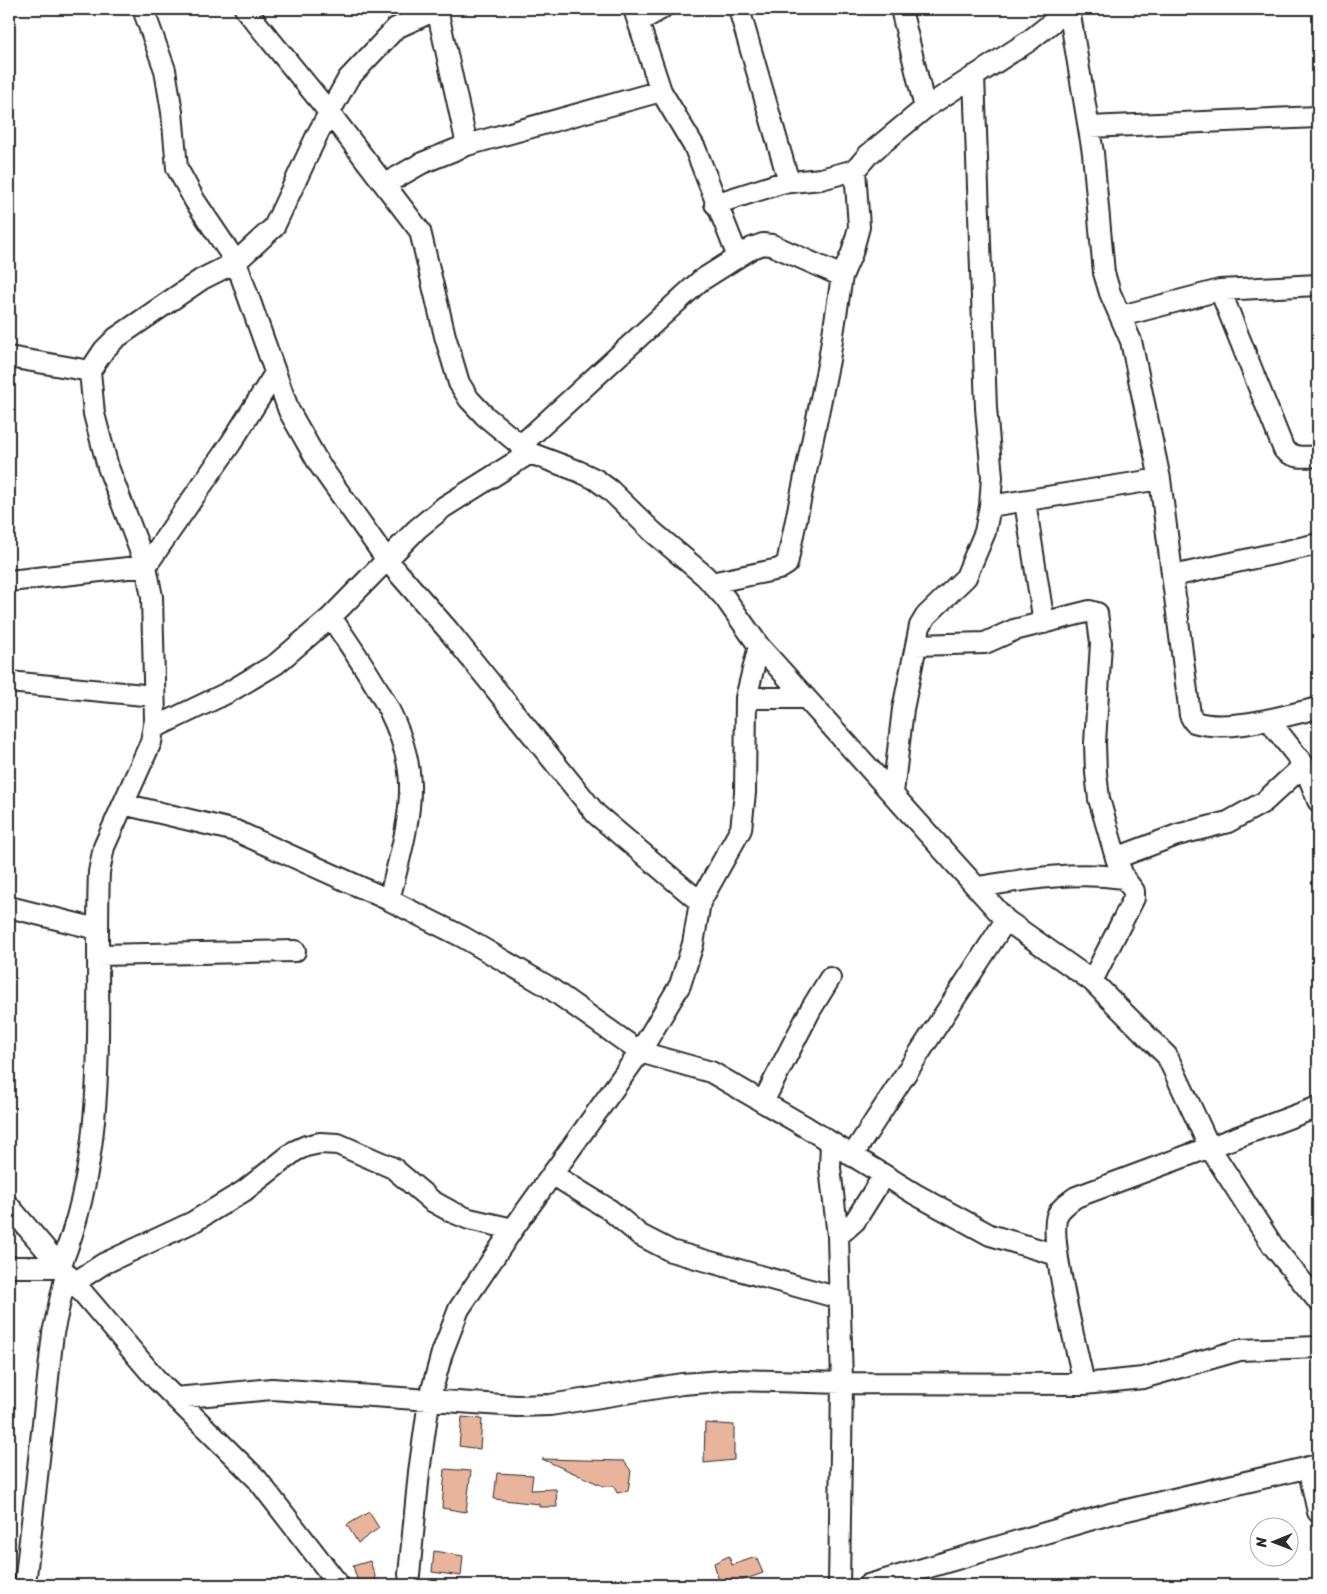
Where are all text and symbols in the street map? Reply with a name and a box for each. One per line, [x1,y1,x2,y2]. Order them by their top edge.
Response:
north arrow [1250,1516,1300,1566]
text: N [1249,1537,1274,1548]

